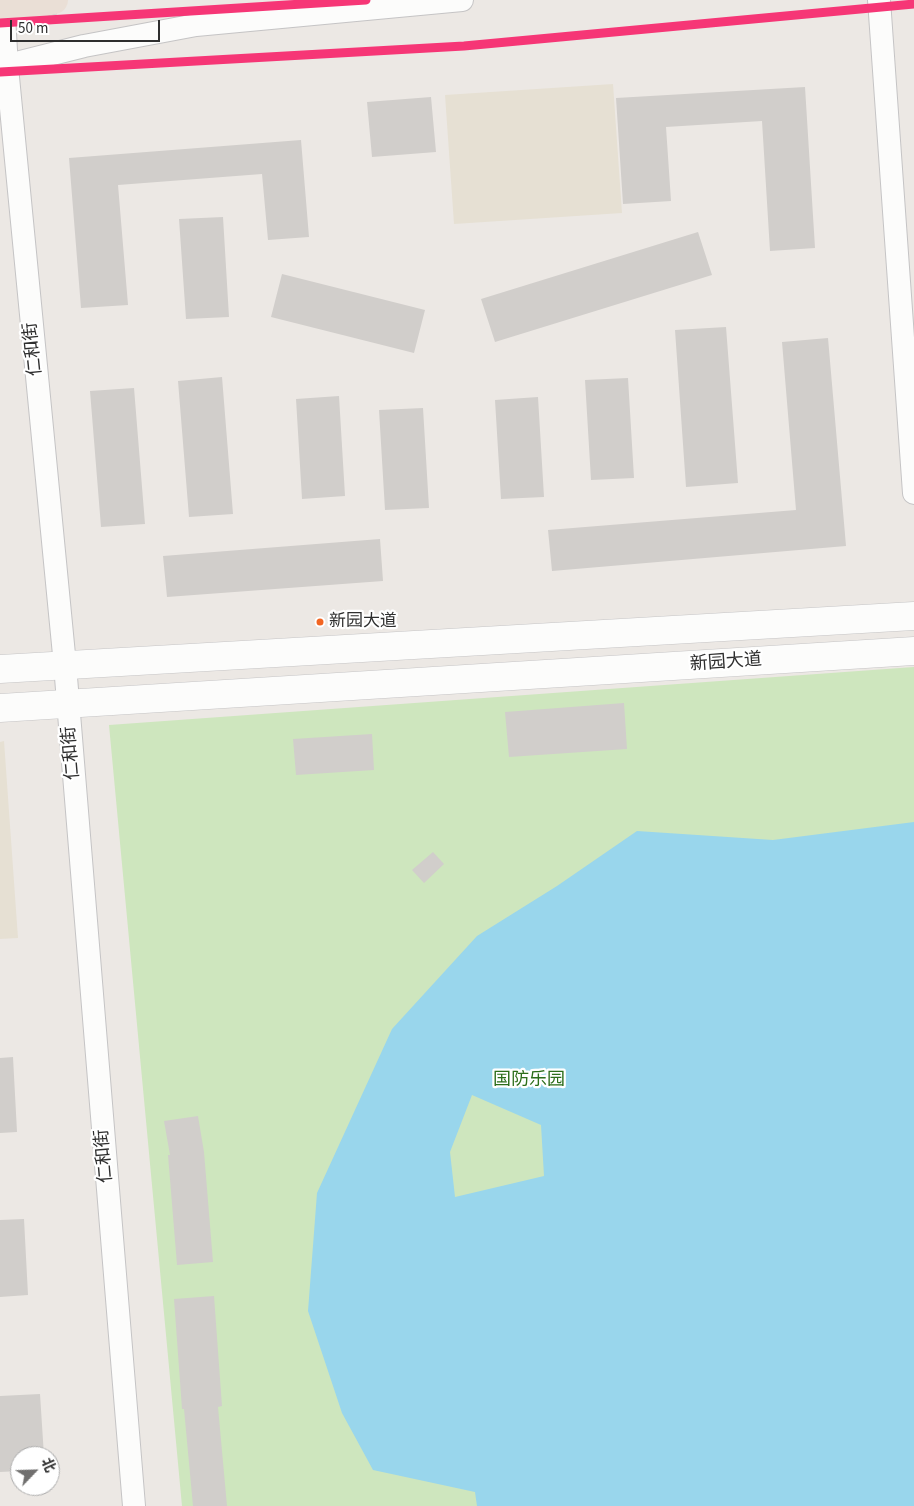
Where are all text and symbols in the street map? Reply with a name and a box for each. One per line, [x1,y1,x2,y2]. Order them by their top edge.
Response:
scale bar [12,10,162,42]
text: 50 m [18,18,48,39]
street label: 仁和街 [20,321,48,377]
place label: 新园大道 [329,612,397,632]
marker: 新园大道 [315,617,325,627]
street label: 新园大道 [689,650,763,676]
street label: 仁和街 [59,725,85,781]
park label: 国防乐园 [493,1070,565,1092]
street label: 仁和街 [92,1128,118,1184]
north arrow [10,1446,60,1496]
text: 北 [36,1455,60,1476]

